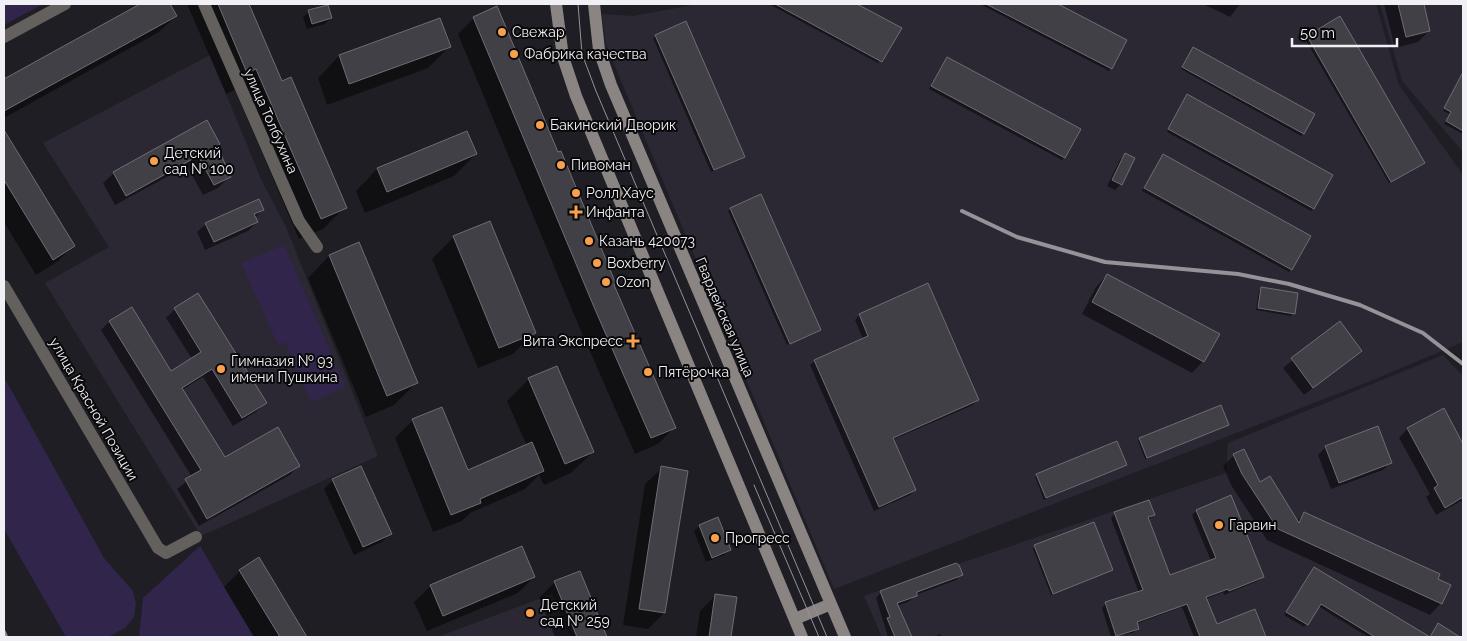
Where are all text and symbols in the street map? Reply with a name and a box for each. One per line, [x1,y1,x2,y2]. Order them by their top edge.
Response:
scale bar [1292,15,1397,47]
place label: Свежар [512,24,565,40]
text: 50 m [1300,24,1335,42]
marker: Свежар [496,26,508,38]
place label: Фабрика качества [524,46,647,62]
marker: Фабрика качества [508,48,520,60]
street label: улица Толбухина [241,66,301,176]
place label: Бакинский Дворик [550,117,676,133]
marker: Бакинский Дворик [534,119,546,131]
place label: Детский сад № 100 [164,145,234,177]
marker: Детский сад № 100 [148,155,160,167]
place label: Пивоман [571,157,631,173]
marker: Пивоман [555,159,567,171]
place label: Ролл Хаус [586,185,654,201]
marker: Ролл Хаус [570,187,582,199]
place label: Инфанта [586,204,645,220]
marker: Инфанта [570,206,582,218]
place label: Казань 420073 [599,233,695,249]
marker: Казань 420073 [583,235,595,247]
place label: Boxberry [607,255,666,271]
street label: Гвардейская улица [693,255,757,379]
marker: Boxberry [591,257,603,269]
place label: Ozon [616,274,650,290]
marker: Ozon [600,276,612,288]
place label: Вита Экспресс [523,333,623,349]
street label: улица Красной Позиции [47,335,141,483]
marker: Вита Экспресс [627,335,639,347]
place label: Гимназия № 93 имени Пушкина [231,353,338,385]
marker: Гимназия № 93 имени Пушкина [215,363,227,375]
place label: Пятёрочка [658,364,729,380]
marker: Пятёрочка [642,366,654,378]
place label: Гарвин [1229,517,1276,533]
marker: Гарвин [1213,519,1225,531]
place label: Прогресс [725,530,790,546]
marker: Прогресс [709,532,721,544]
place label: Детский сад № 259 [540,597,610,629]
marker: Детский сад № 259 [524,607,536,619]

